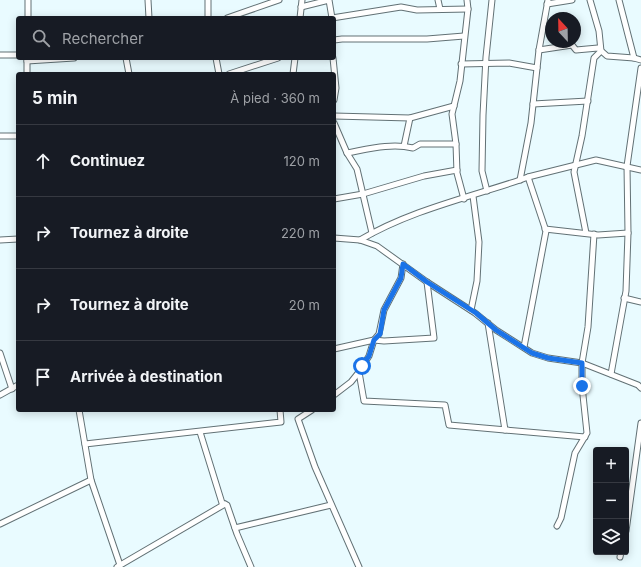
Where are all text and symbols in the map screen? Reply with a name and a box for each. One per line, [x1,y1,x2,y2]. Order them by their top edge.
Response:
north arrow [545,12,581,48]
search box [16,16,336,60]
icon: search [30,27,52,49]
text: Rechercher [62,29,144,48]
text: 5 min [32,88,78,108]
text: À pied · 360 m [230,90,320,106]
icon: ahead [32,150,54,172]
text: Continuez [70,151,145,170]
text: 120 m [284,153,320,169]
icon: right [32,222,54,244]
text: Tournez à droite [70,223,189,242]
text: 220 m [281,225,320,241]
icon: right [32,294,54,316]
text: Tournez à droite [70,295,189,314]
text: 20 m [289,297,320,313]
route start [353,357,371,375]
icon: arrive [32,366,54,388]
text: Arrivée à destination [70,367,223,386]
route end [573,377,591,395]
map controls [593,447,629,555]
button: + [593,447,629,483]
button: − [593,483,629,519]
button: layers [593,519,629,555]

